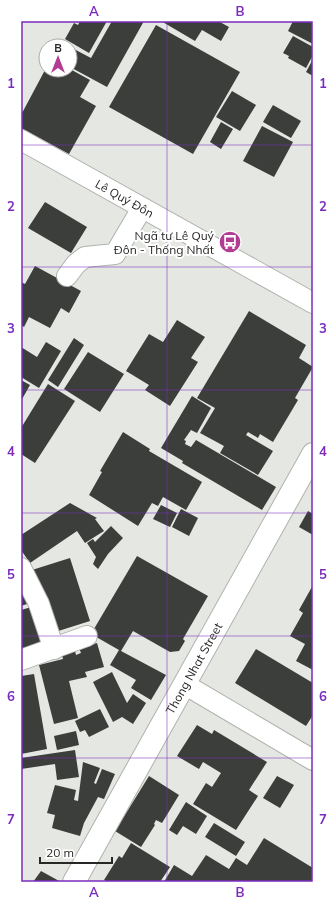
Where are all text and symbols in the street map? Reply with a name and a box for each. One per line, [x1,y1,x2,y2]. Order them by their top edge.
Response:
text: A [89,3,99,19]
text: B [236,3,245,19]
north arrow [38,38,78,78]
text: B [54,41,62,55]
text: 1 [7,75,15,91]
text: 1 [319,75,327,91]
street label: Lê Quý Đôn [93,176,157,220]
text: 2 [7,198,15,214]
text: 2 [319,198,327,214]
place label: Ngã tư Lê Quý Đôn - Thống Nhất [114,228,215,257]
bus stop icon: Ngã tư Lê Quý Đôn - Thống Nhất [217,229,243,255]
text: 3 [7,320,15,336]
text: 3 [319,320,327,336]
text: 4 [7,443,15,459]
text: 4 [319,443,327,459]
text: 5 [7,566,15,582]
text: 5 [319,566,327,582]
street label: Thong Nhat Street [162,620,225,716]
text: 6 [7,688,15,704]
text: 6 [319,688,327,704]
text: 7 [7,811,15,827]
text: 7 [319,811,327,827]
scale bar [40,839,112,865]
text: 20 m [46,845,74,860]
text: A [89,884,99,900]
text: B [236,884,245,900]

